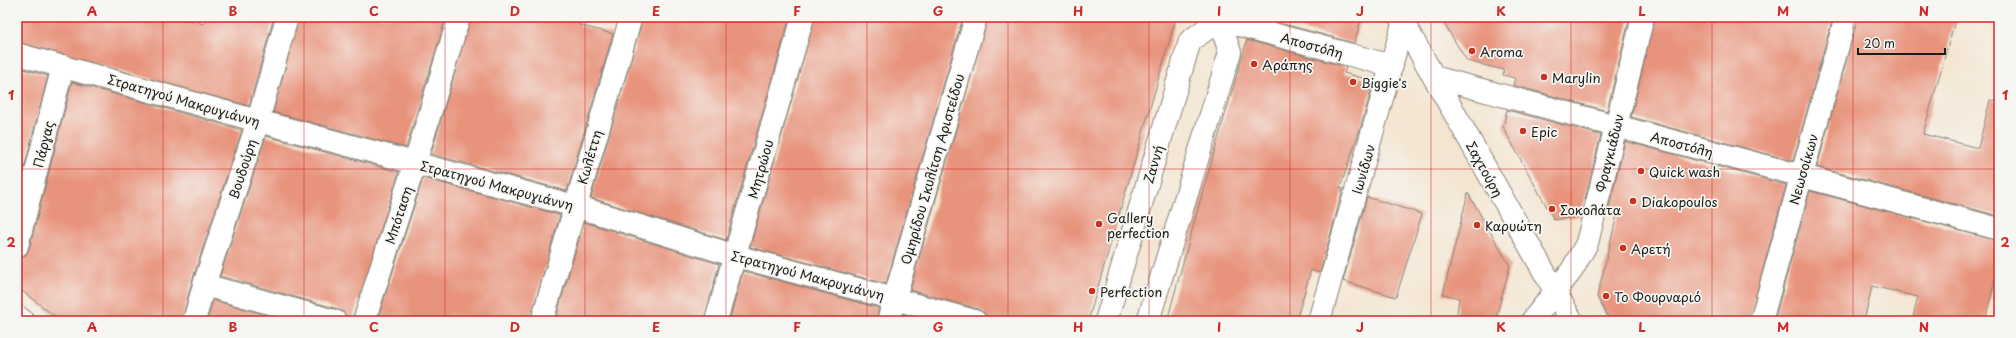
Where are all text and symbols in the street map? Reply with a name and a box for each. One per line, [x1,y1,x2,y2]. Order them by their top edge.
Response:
text: A [87,1,97,20]
text: B [229,1,238,20]
text: C [369,1,379,20]
text: D [510,1,520,20]
text: E [652,1,660,20]
text: F [793,1,801,20]
text: G [933,1,943,20]
text: H [1073,1,1083,20]
text: I [1217,1,1221,20]
text: J [1356,1,1364,20]
text: K [1496,1,1506,20]
text: L [1638,1,1646,20]
text: M [1777,1,1789,20]
text: N [1919,1,1929,20]
street label: Αποστόλη [1279,28,1345,62]
scale bar [1858,30,1945,56]
text: 20 m [1864,34,1895,52]
place label: Aroma [1480,42,1524,61]
marker: Aroma [1467,46,1477,56]
place label: Αράπης [1262,55,1313,74]
marker: Αράπης [1249,59,1259,69]
place label: Marylin [1552,68,1601,87]
street label: Στρατηγού Μακρυγιάννη [106,69,262,131]
street label: Ομηρίδου Σκυλίτση Αριστείδου [896,71,968,267]
marker: Marylin [1539,72,1549,82]
place label: Biggie's [1361,73,1407,92]
marker: Biggie's [1348,77,1358,87]
text: 1 [8,85,14,104]
text: 1 [2002,85,2008,104]
street label: Φραγκιάδων [1590,112,1628,194]
street label: Πάργας [28,118,58,169]
place label: Epic [1531,122,1557,141]
marker: Epic [1518,126,1528,136]
street label: Αποστόλη [1649,127,1715,161]
street label: Κωλέττη [572,128,606,186]
street label: Νεωσοίκων [1784,131,1822,207]
street label: Βουδούρη [223,137,261,201]
street label: Μητρώου [742,137,778,201]
street label: Σαχτούρη [1462,138,1508,200]
street label: Ιωνίδων [1347,142,1379,196]
street label: Ζαννή [1138,143,1168,185]
street label: Στρατηγού Μακρυγιάννη [418,155,576,215]
place label: Quick wash [1649,162,1720,181]
marker: Quick wash [1636,166,1646,176]
street label: Μπόταση [380,183,416,247]
place label: Diakopoulos [1641,192,1718,211]
marker: Diakopoulos [1628,196,1638,206]
place label: Σοκολάτα [1560,200,1622,219]
marker: Σοκολάτα [1547,204,1557,214]
place label: Gallery perfection [1107,208,1170,242]
place label: Καρυώτη [1485,216,1542,235]
marker: Gallery perfection [1094,219,1104,229]
marker: Καρυώτη [1472,220,1482,230]
text: 2 [6,232,16,251]
text: 2 [2000,232,2010,251]
place label: Αρετή [1631,239,1671,258]
marker: Αρετή [1618,243,1628,253]
street label: Στρατηγού Μακρυγιάννη [729,245,887,305]
place label: Perfection [1100,282,1162,301]
marker: Perfection [1087,286,1097,296]
place label: Το Φουρναριό [1614,287,1701,306]
marker: Το Φουρναριό [1601,291,1611,301]
text: A [87,317,97,336]
text: B [229,317,238,336]
text: C [369,317,379,336]
text: D [510,317,520,336]
text: E [652,317,660,336]
text: F [793,317,801,336]
text: G [933,317,943,336]
text: H [1073,317,1083,336]
text: I [1217,317,1221,336]
text: J [1356,317,1364,336]
text: K [1496,317,1506,336]
text: L [1638,317,1646,336]
text: M [1777,317,1789,336]
text: N [1919,317,1929,336]

